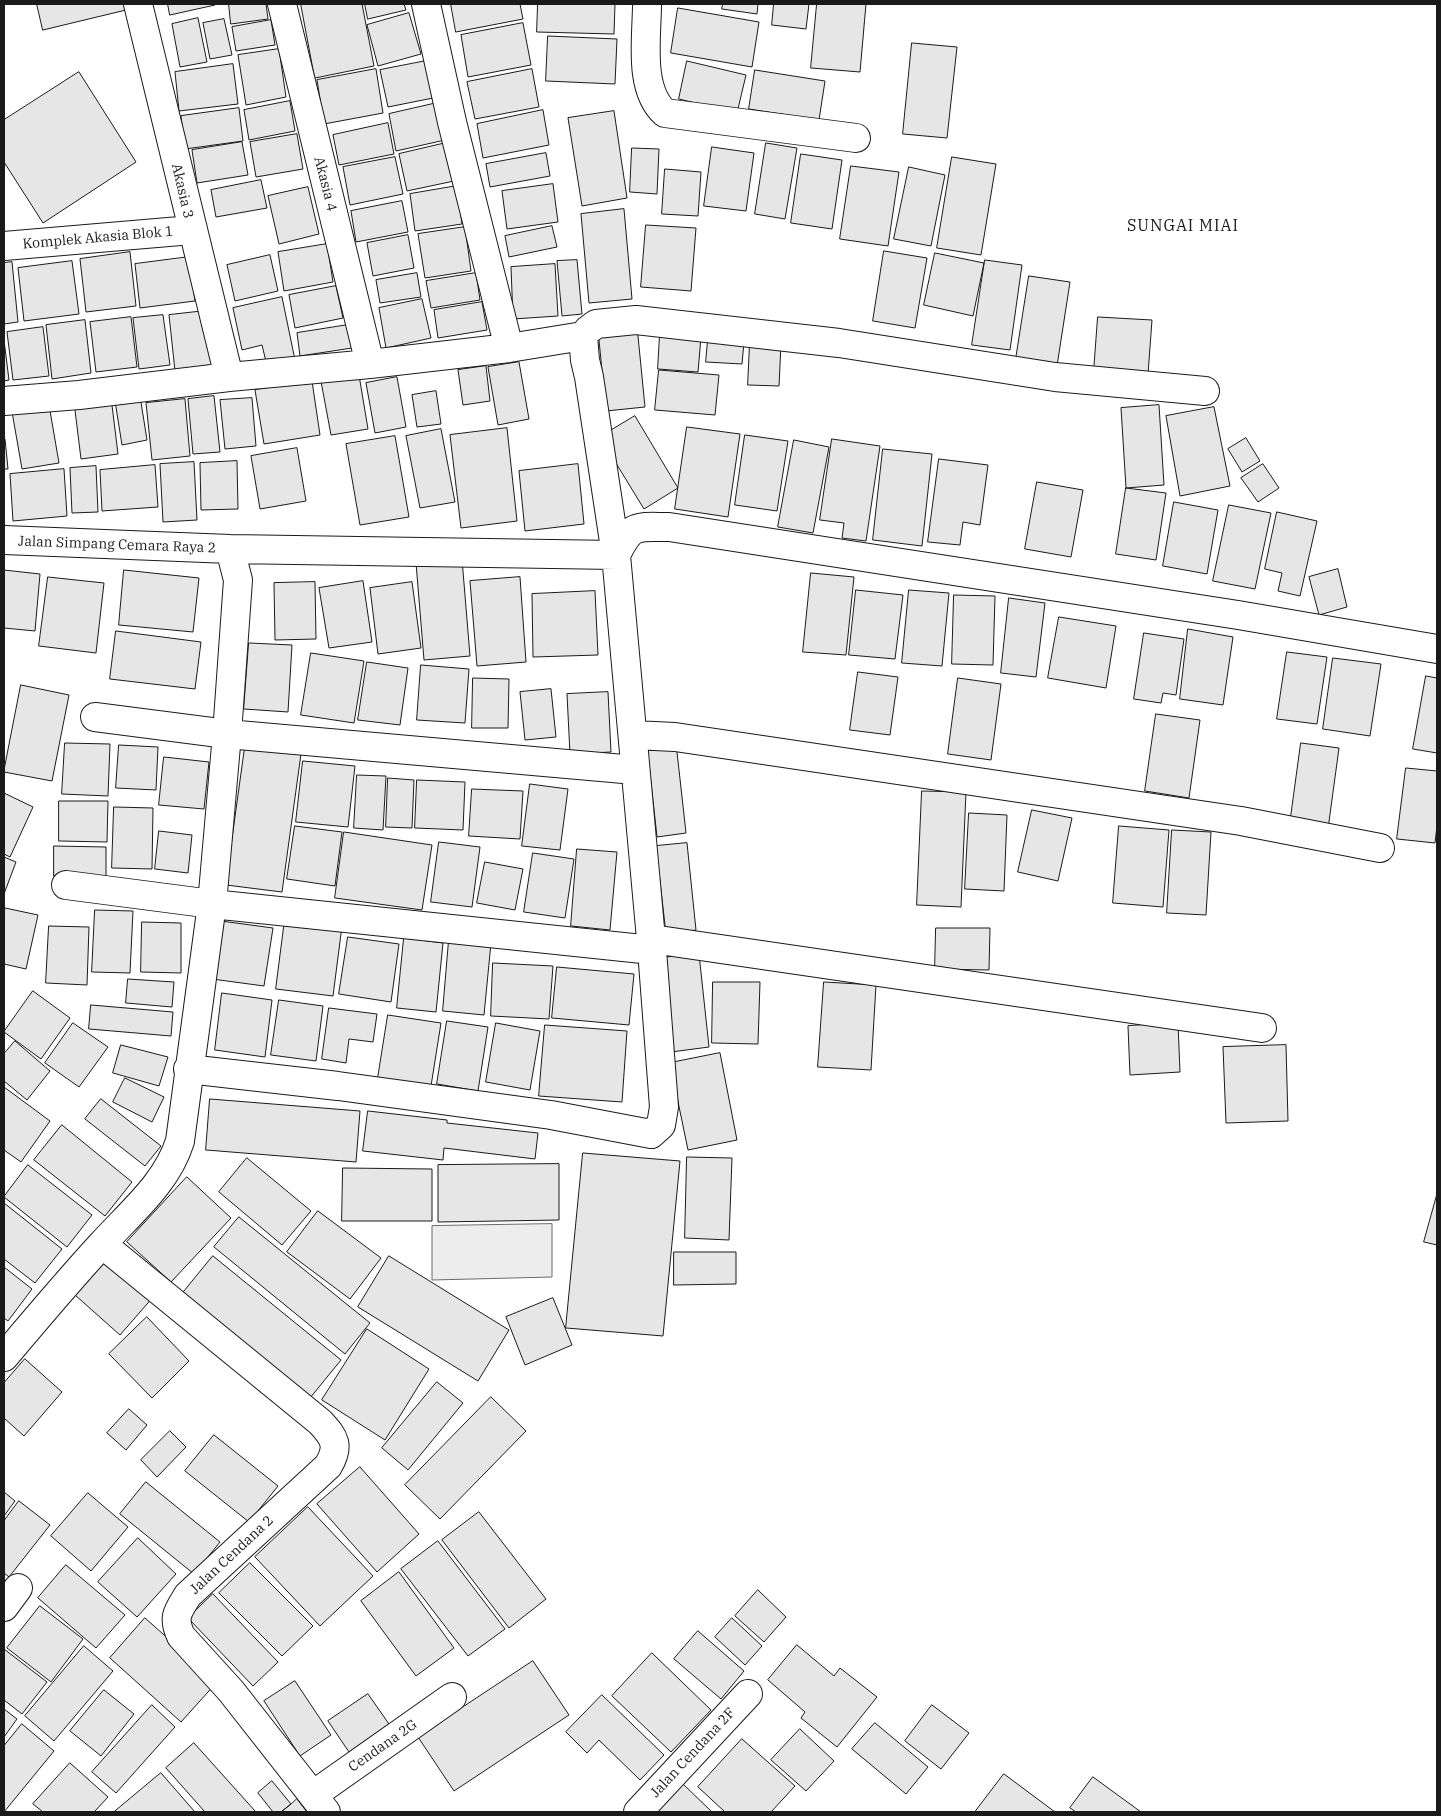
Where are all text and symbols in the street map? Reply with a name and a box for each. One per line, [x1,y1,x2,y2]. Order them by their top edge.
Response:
street label: Akasia 4 [310,155,340,213]
street label: Akasia 3 [168,162,196,220]
district label: SUNGAI MIAI [1126,216,1240,236]
street label: Komplek Akasia Blok 1 [22,223,174,253]
street label: Jalan Simpang Cemara Raya 2 [18,533,216,557]
street label: Jalan Cendana 2 [187,1512,277,1598]
street label: Jalan Cendana 2F [647,1705,739,1801]
street label: Cendana 2G [345,1716,421,1776]

